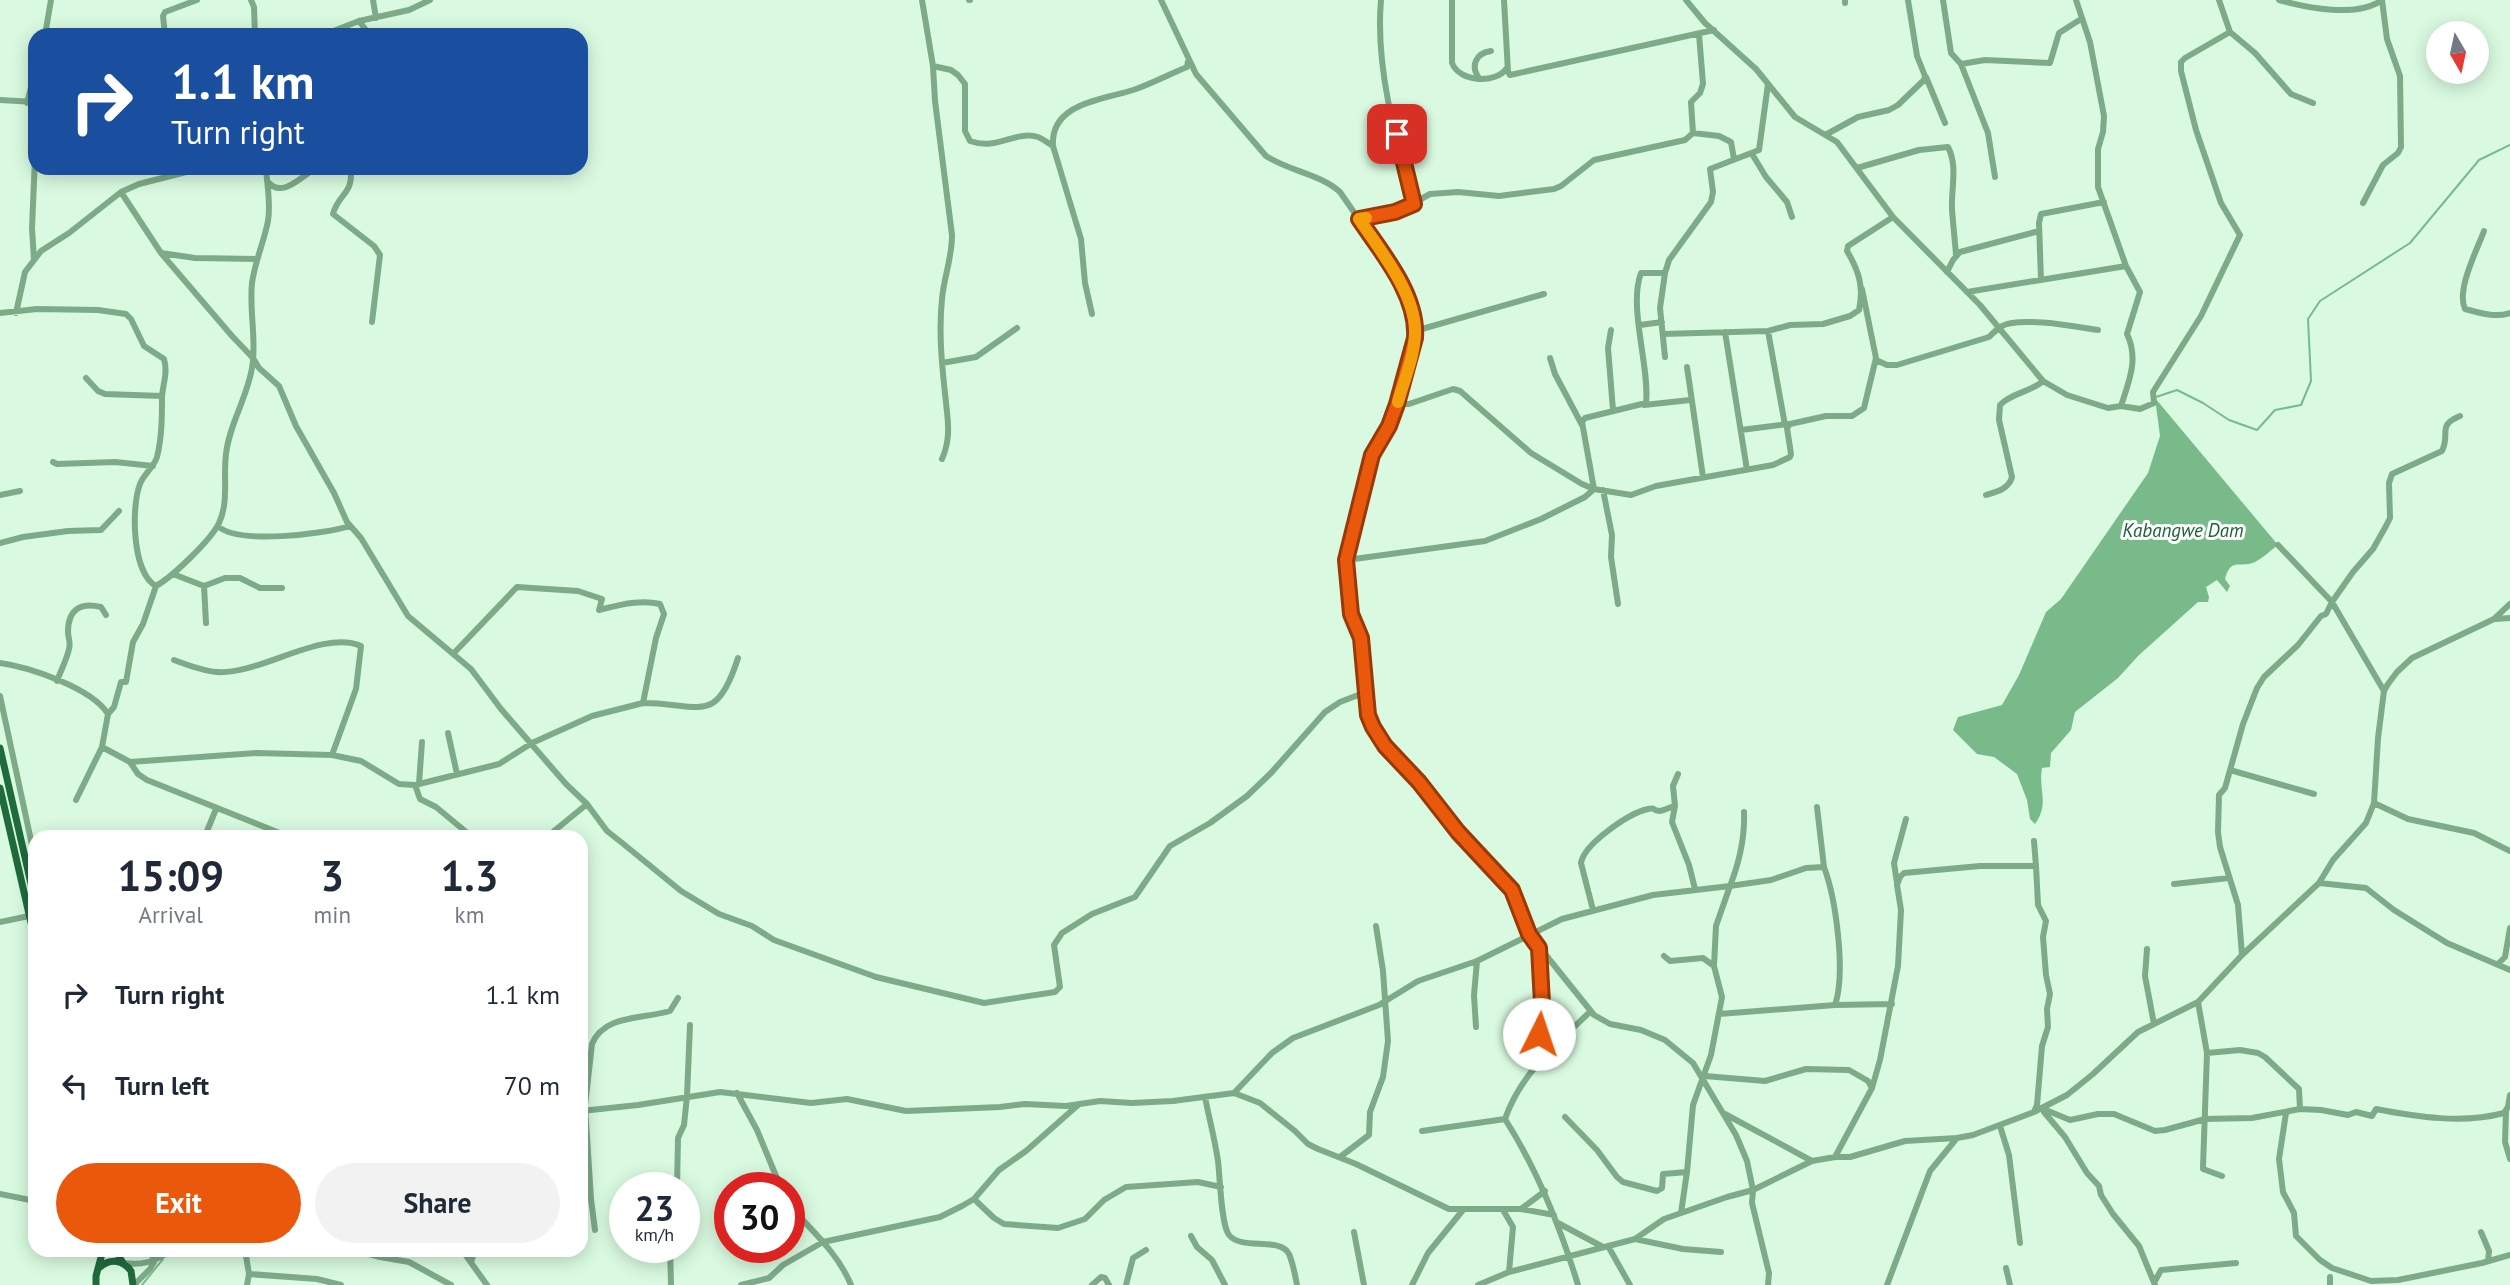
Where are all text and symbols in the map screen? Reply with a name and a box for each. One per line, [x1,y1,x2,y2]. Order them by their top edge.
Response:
north arrow [2426,21,2488,84]
map controls [2426,21,2489,84]
text: 1.1 km [171,49,315,113]
icon: right [56,56,147,147]
pin [1367,104,1427,164]
text: Turn right [171,111,305,153]
icon: arrive [1378,115,1416,153]
water label: Kabangwe Dam [2123,518,2243,542]
text: 15:09 [118,848,224,903]
text: 3 [320,848,344,903]
text: 1.3 [440,848,498,903]
text: Arrival [139,900,203,929]
text: min [314,900,351,929]
text: km [455,900,484,929]
icon: right [56,976,94,1014]
text: Turn right [115,978,224,1011]
text: 1.1 km [486,978,560,1011]
position arrow [1502,997,1576,1071]
icon: left [56,1067,94,1105]
text: Turn left [115,1069,209,1102]
text: 70 m [504,1069,560,1102]
button: Exit [56,1163,301,1243]
button: Share [315,1163,560,1243]
speed limit sign: 30 [714,1172,805,1263]
text: 23 [635,1185,674,1231]
text: km/h [635,1223,674,1246]

